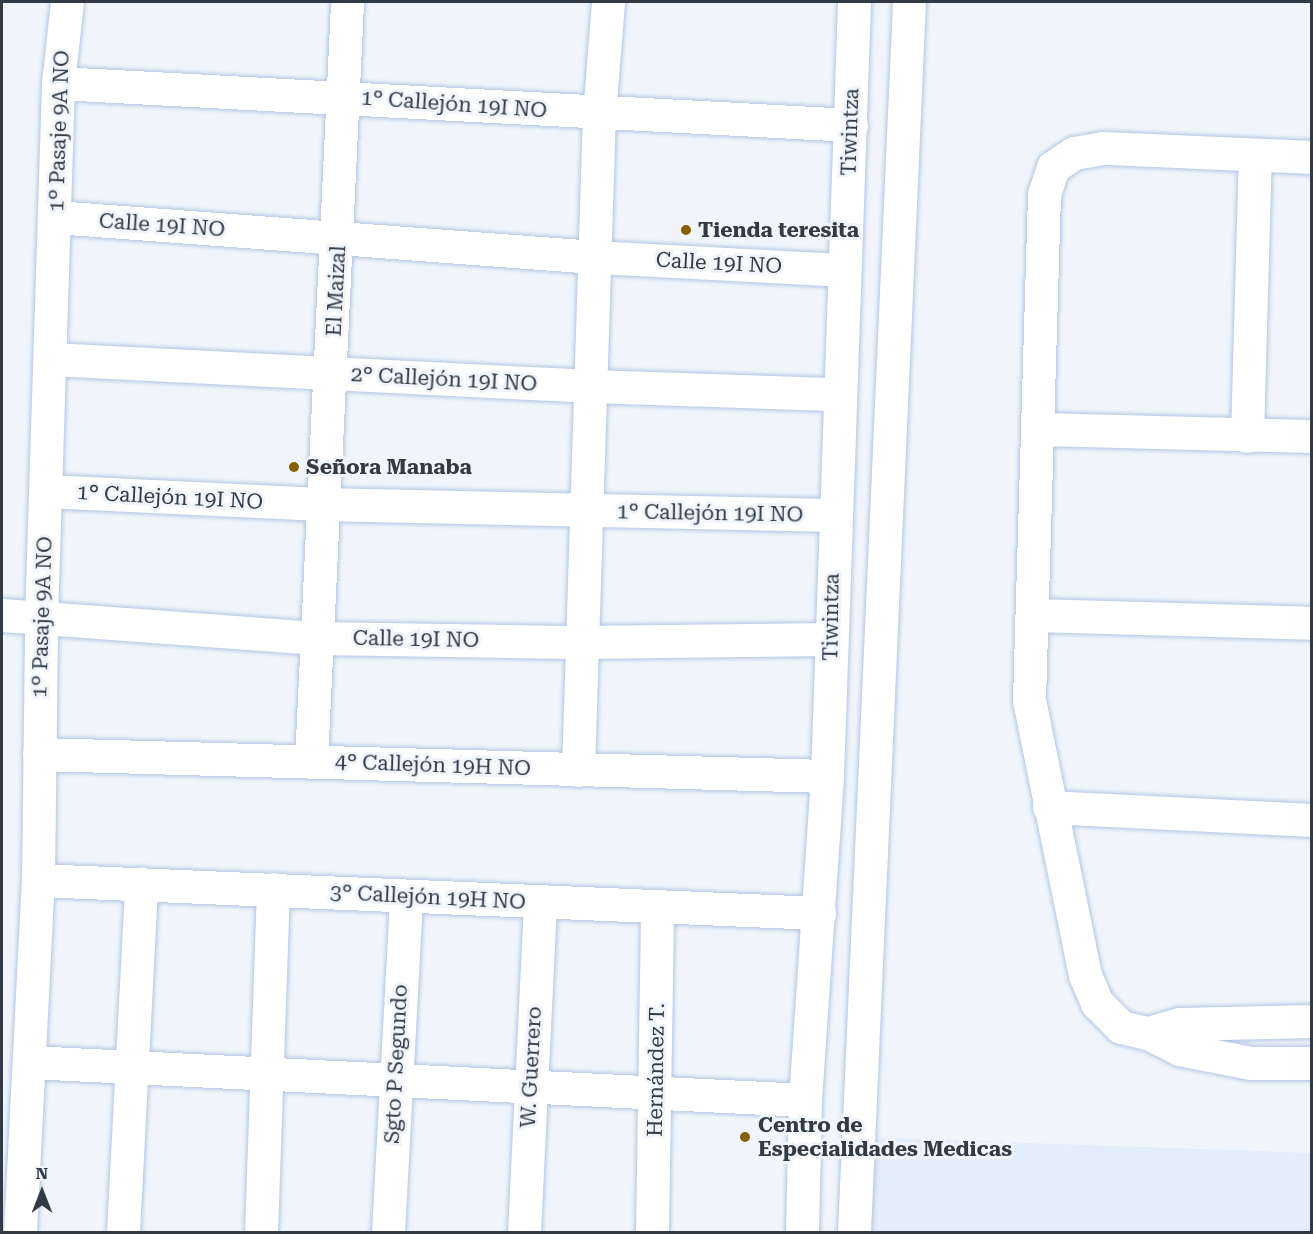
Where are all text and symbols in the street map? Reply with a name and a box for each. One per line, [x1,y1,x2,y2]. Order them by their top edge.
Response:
street label: 1º Pasaje 9A NO [44,50,74,212]
street label: 1° Callejón 19I NO [360,85,548,123]
street label: Tiwintza [836,88,864,176]
street label: Calle 19I NO [98,208,226,242]
place label: Tienda teresita [698,217,859,243]
marker: Tienda teresita [679,223,693,237]
street label: El Maizal [321,245,351,337]
street label: Calle 19I NO [655,247,783,279]
street label: 2° Callejón 19I NO [350,362,538,396]
place label: Señora Manaba [306,454,472,480]
marker: Señora Manaba [287,460,301,474]
street label: 1° Callejón 19I NO [76,480,264,514]
street label: 1° Callejón 19I NO [617,499,803,527]
street label: 1º Pasaje 9A NO [27,536,57,698]
street label: Tiwintza [818,573,844,661]
street label: Calle 19I NO [353,625,479,653]
street label: 4° Callejón 19H NO [335,749,531,781]
street label: 3° Callejón 19H NO [329,879,527,915]
street label: Sgto P Segundo [379,984,413,1144]
street label: Hernández T. [642,1003,670,1137]
street label: W. Guerrero [515,1006,547,1128]
place label: Centro de Especialidades Medicas [758,1112,1012,1162]
marker: Centro de Especialidades Medicas [736,1128,754,1146]
north arrow [12,1162,72,1222]
text: N [36,1164,48,1183]

